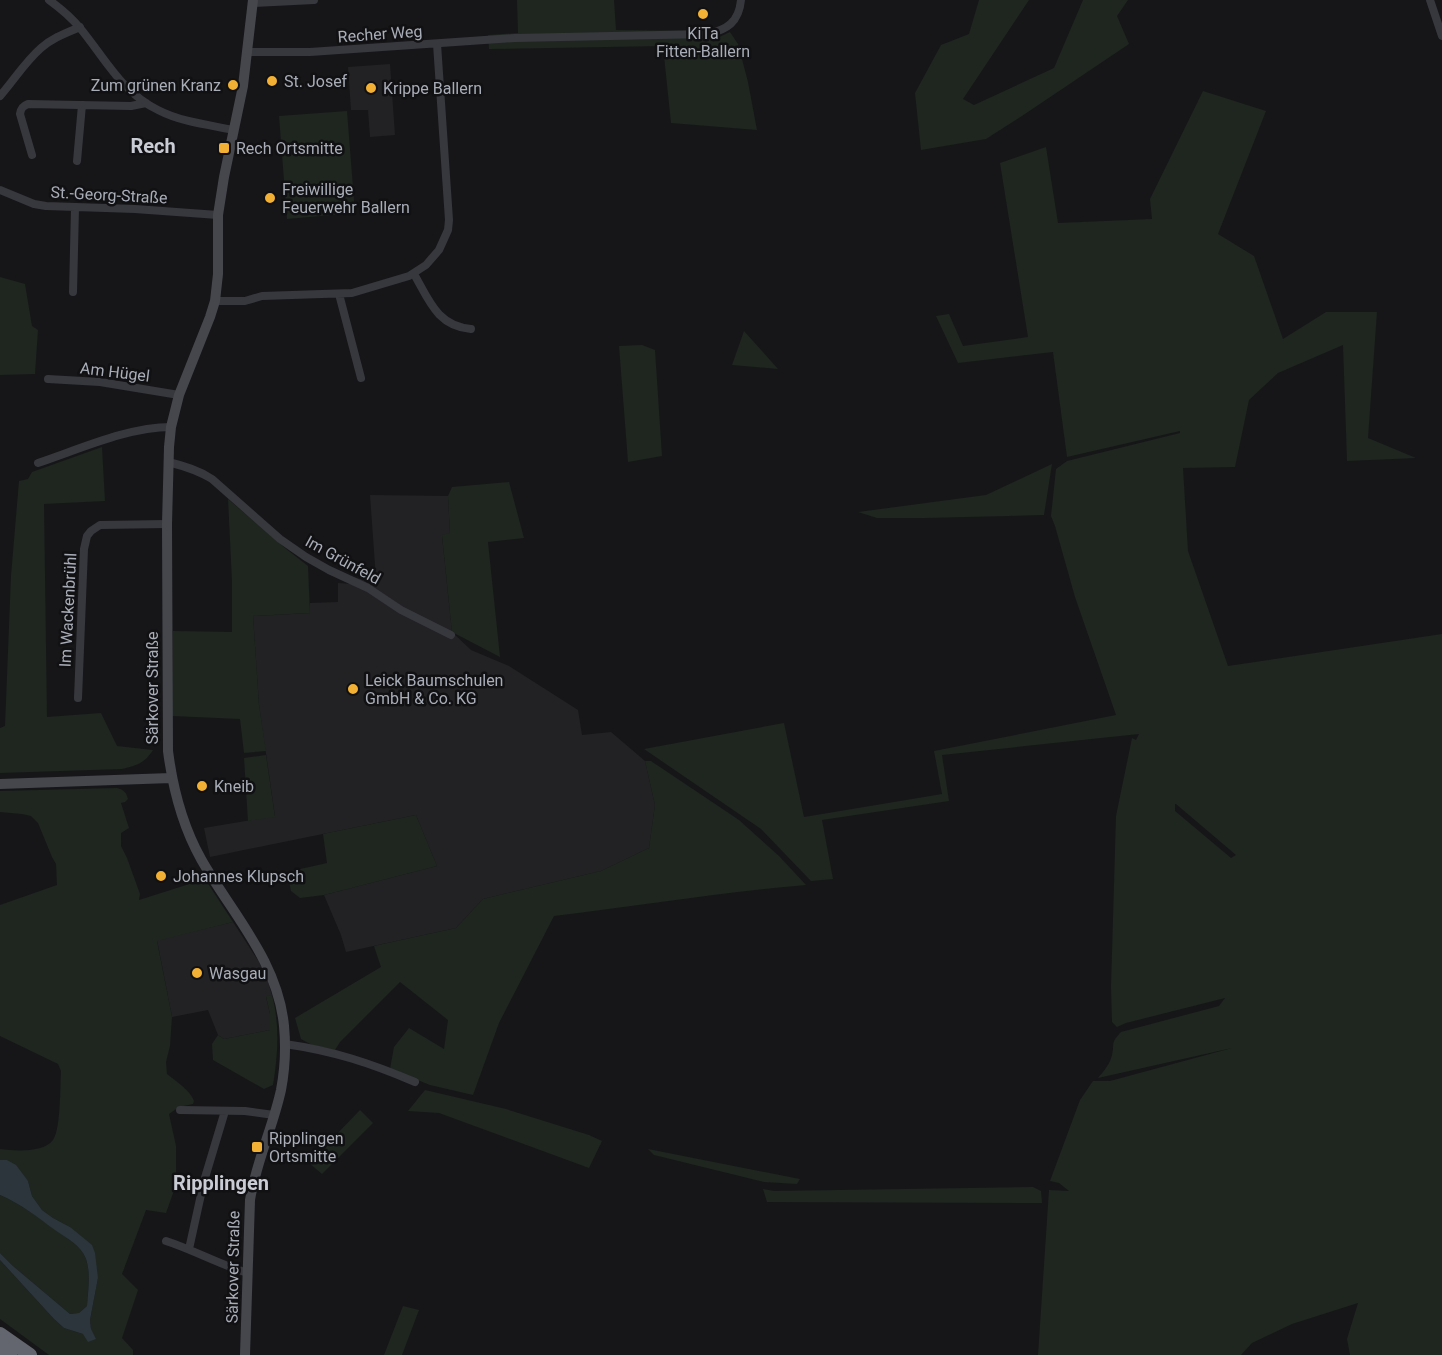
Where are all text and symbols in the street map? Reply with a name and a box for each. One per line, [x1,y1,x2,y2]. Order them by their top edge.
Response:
marker: KiTa Fitten-Ballern [696,7,710,21]
street label: Recher Weg [337,22,423,46]
place label: KiTa Fitten-Ballern [656,24,750,61]
place label: St. Josef [284,72,348,91]
marker: St. Josef [265,74,279,88]
place label: Zum grünen Kranz [91,76,221,95]
marker: Zum grünen Kranz [226,78,240,92]
place label: Krippe Ballern [383,79,482,98]
marker: Krippe Ballern [364,81,378,95]
district label: Rech [130,134,176,158]
place label: Rech Ortsmitte [236,139,343,158]
marker: Rech Ortsmitte [217,141,231,155]
place label: Freiwillige Feuerwehr Ballern [282,180,410,217]
street label: St.-Georg-Straße [50,182,168,208]
marker: Freiwillige Feuerwehr Ballern [263,191,277,205]
street label: Am Hügel [79,358,151,386]
street label: Im Grünfeld [302,532,384,588]
street label: Im Wackenbrühl [56,552,80,668]
street label: Särkover Straße [143,632,162,744]
place label: Leick Baumschulen GmbH & Co. KG [365,671,503,708]
marker: Leick Baumschulen GmbH & Co. KG [346,682,360,696]
place label: Kneib [214,777,254,796]
marker: Kneib [195,779,209,793]
place label: Johannes Klupsch [173,867,304,886]
marker: Johannes Klupsch [154,869,168,883]
place label: Wasgau [209,964,266,983]
marker: Wasgau [190,966,204,980]
place label: Ripplingen Ortsmitte [269,1129,344,1166]
marker: Ripplingen Ortsmitte [250,1140,264,1154]
district label: Ripplingen [173,1171,269,1195]
street label: Särkover Straße [223,1210,243,1324]

